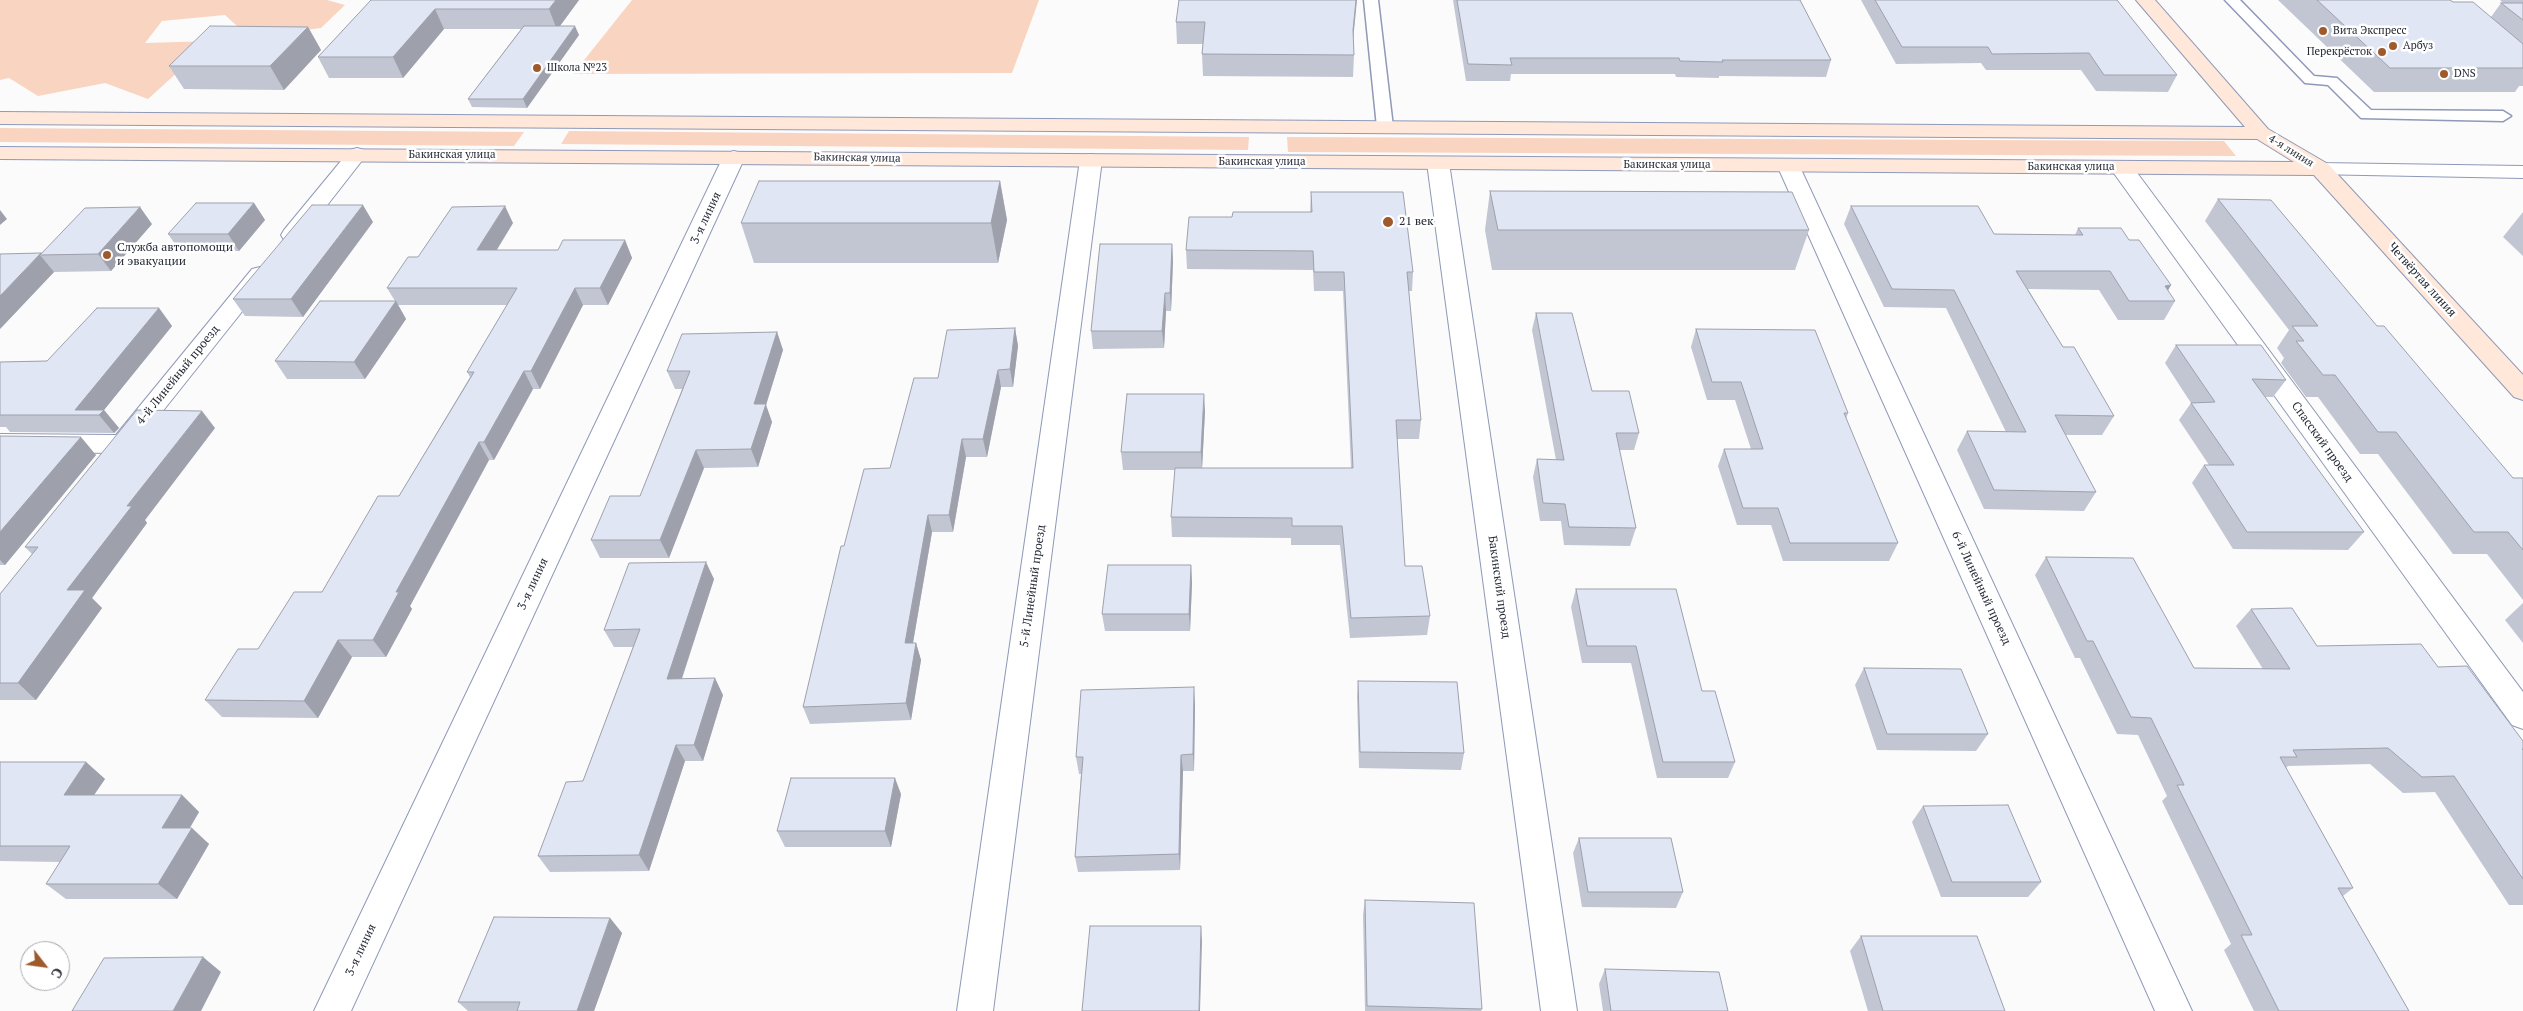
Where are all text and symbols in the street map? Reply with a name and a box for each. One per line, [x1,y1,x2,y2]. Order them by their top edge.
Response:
place label: Вита Экспресс [2333,24,2407,38]
marker: Вита Экспресс [2317,25,2329,37]
place label: Арбуз [2403,39,2433,53]
marker: Арбуз [2387,40,2399,52]
place label: Перекрёсток [2307,45,2372,59]
marker: Перекрёсток [2376,46,2388,58]
place label: Школа №23 [547,61,607,75]
marker: Школа №23 [531,62,543,74]
place label: DNS [2454,67,2476,81]
marker: DNS [2438,68,2450,80]
street label: 4-я линия [2266,132,2316,170]
street label: Бакинская улица [408,148,496,162]
street label: Бакинская улица [813,151,901,165]
street label: Бакинская улица [1218,155,1306,169]
street label: Бакинская улица [1623,158,1711,172]
street label: Бакинская улица [2027,160,2115,174]
street label: 3-я линия [688,190,724,246]
marker: 21 век [1381,215,1395,229]
place label: 21 век [1399,215,1434,229]
street label: Четвёртая линия [2385,240,2459,320]
place label: Служба автопомощи и эвакуации [117,241,233,269]
marker: Служба автопомощи и эвакуации [101,249,113,261]
street label: 4-й Линейный проезд [134,322,222,428]
street label: Спасский проезд [2288,399,2356,485]
street label: 5-й Линейный проезд [1017,524,1049,648]
street label: 6-й Линейный проезд [1948,529,2014,647]
street label: Бакинский проезд [1485,535,1513,639]
street label: 3-я линия [515,556,551,612]
street label: 3-я линия [343,922,379,978]
north arrow [20,941,70,991]
text: С [47,965,68,982]

